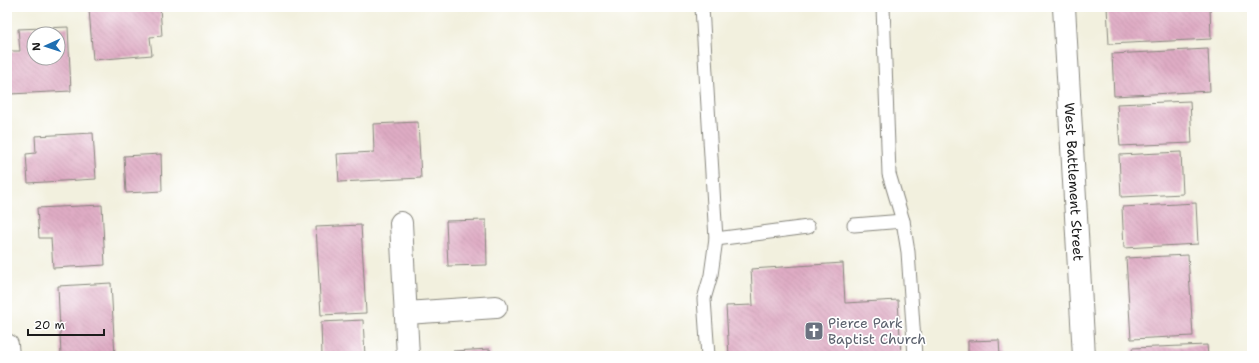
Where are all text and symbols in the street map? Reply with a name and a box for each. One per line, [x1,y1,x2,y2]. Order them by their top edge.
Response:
north arrow [26,26,66,66]
text: N [29,41,44,51]
street label: West Battlement Street [1060,102,1088,262]
scale bar [28,311,104,337]
place label: Pierce Park Baptist Church [828,314,926,348]
text: 20 m [34,317,65,333]
church icon: Pierce Park Baptist Church [803,320,825,342]

